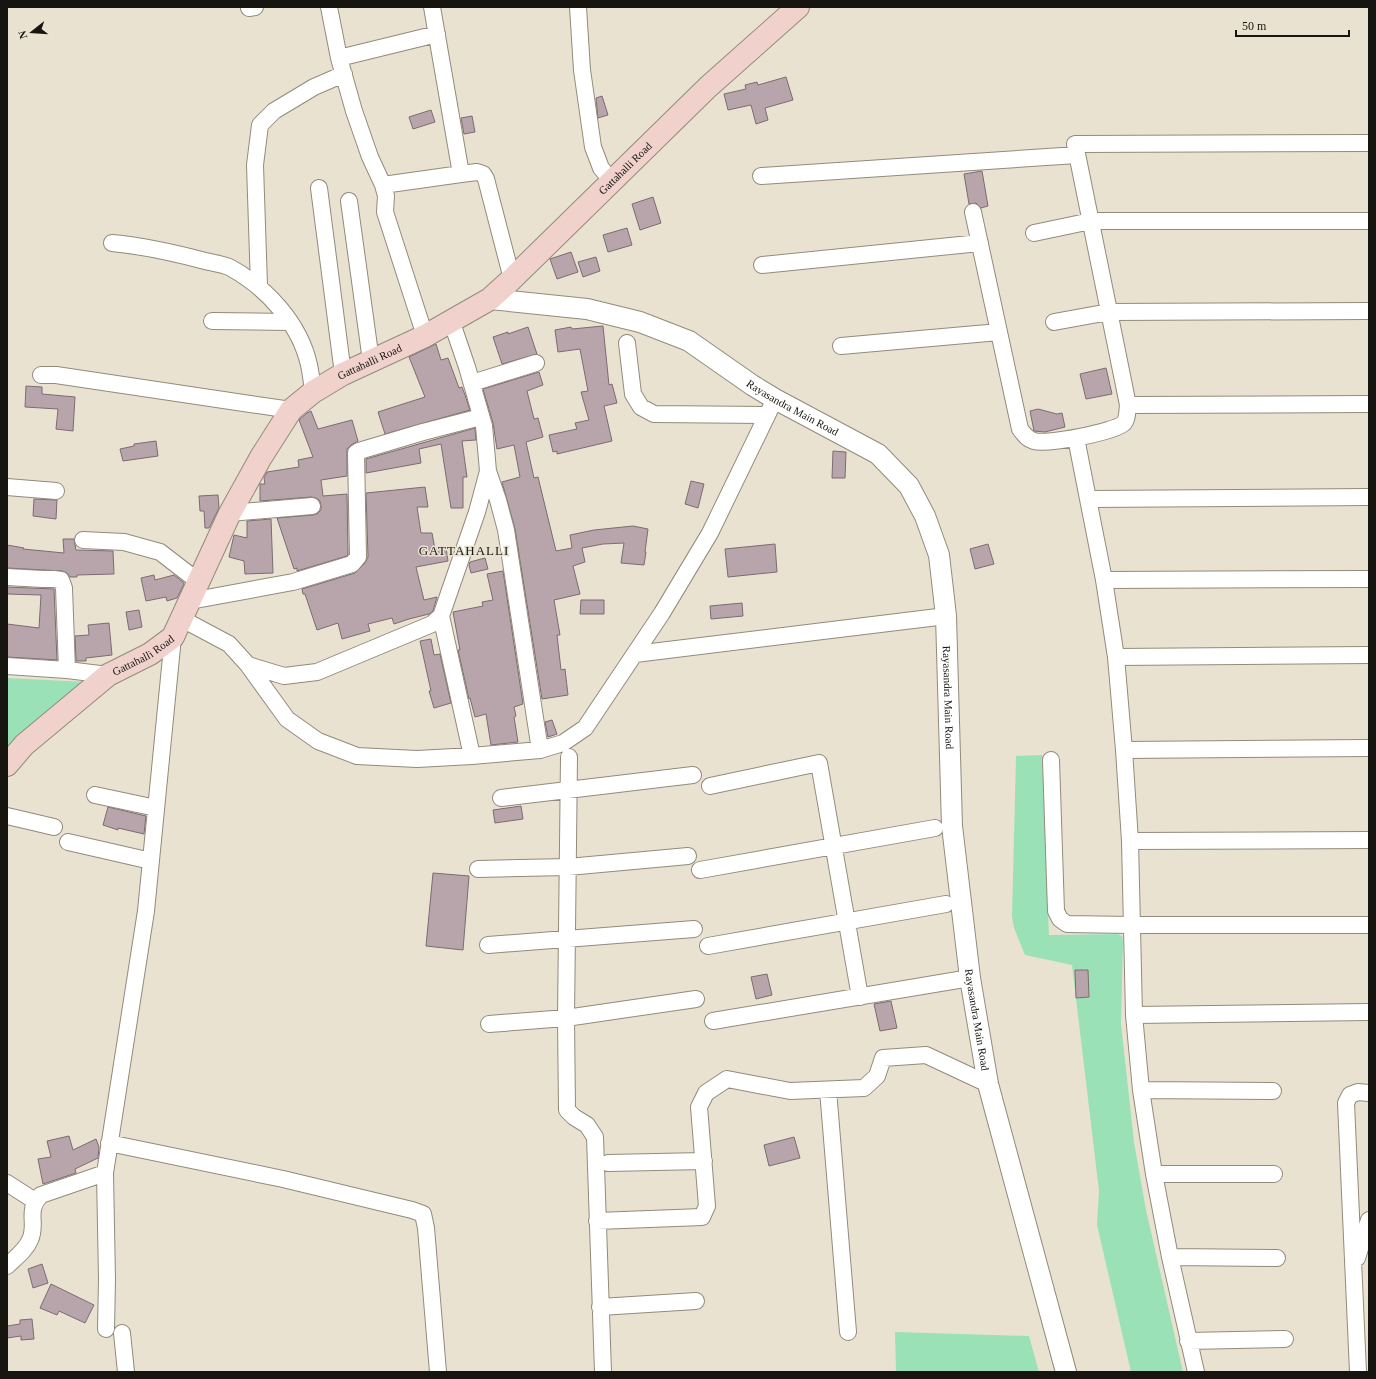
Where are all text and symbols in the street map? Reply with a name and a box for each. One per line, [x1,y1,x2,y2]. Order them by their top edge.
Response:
north arrow [12,12,52,52]
scale bar [1236,12,1349,38]
text: 50 m [1242,19,1267,33]
text: N [16,29,29,40]
street label: Gattahalli Road [596,139,654,197]
street label: Gattahalli Road [335,341,404,382]
street label: Rayasandra Main Road [744,377,841,438]
district label: GATTAHALLI [419,543,509,558]
street label: Gattahalli Road [110,632,177,678]
street label: Rayasandra Main Road [941,646,956,750]
street label: Rayasandra Main Road [963,968,992,1072]

